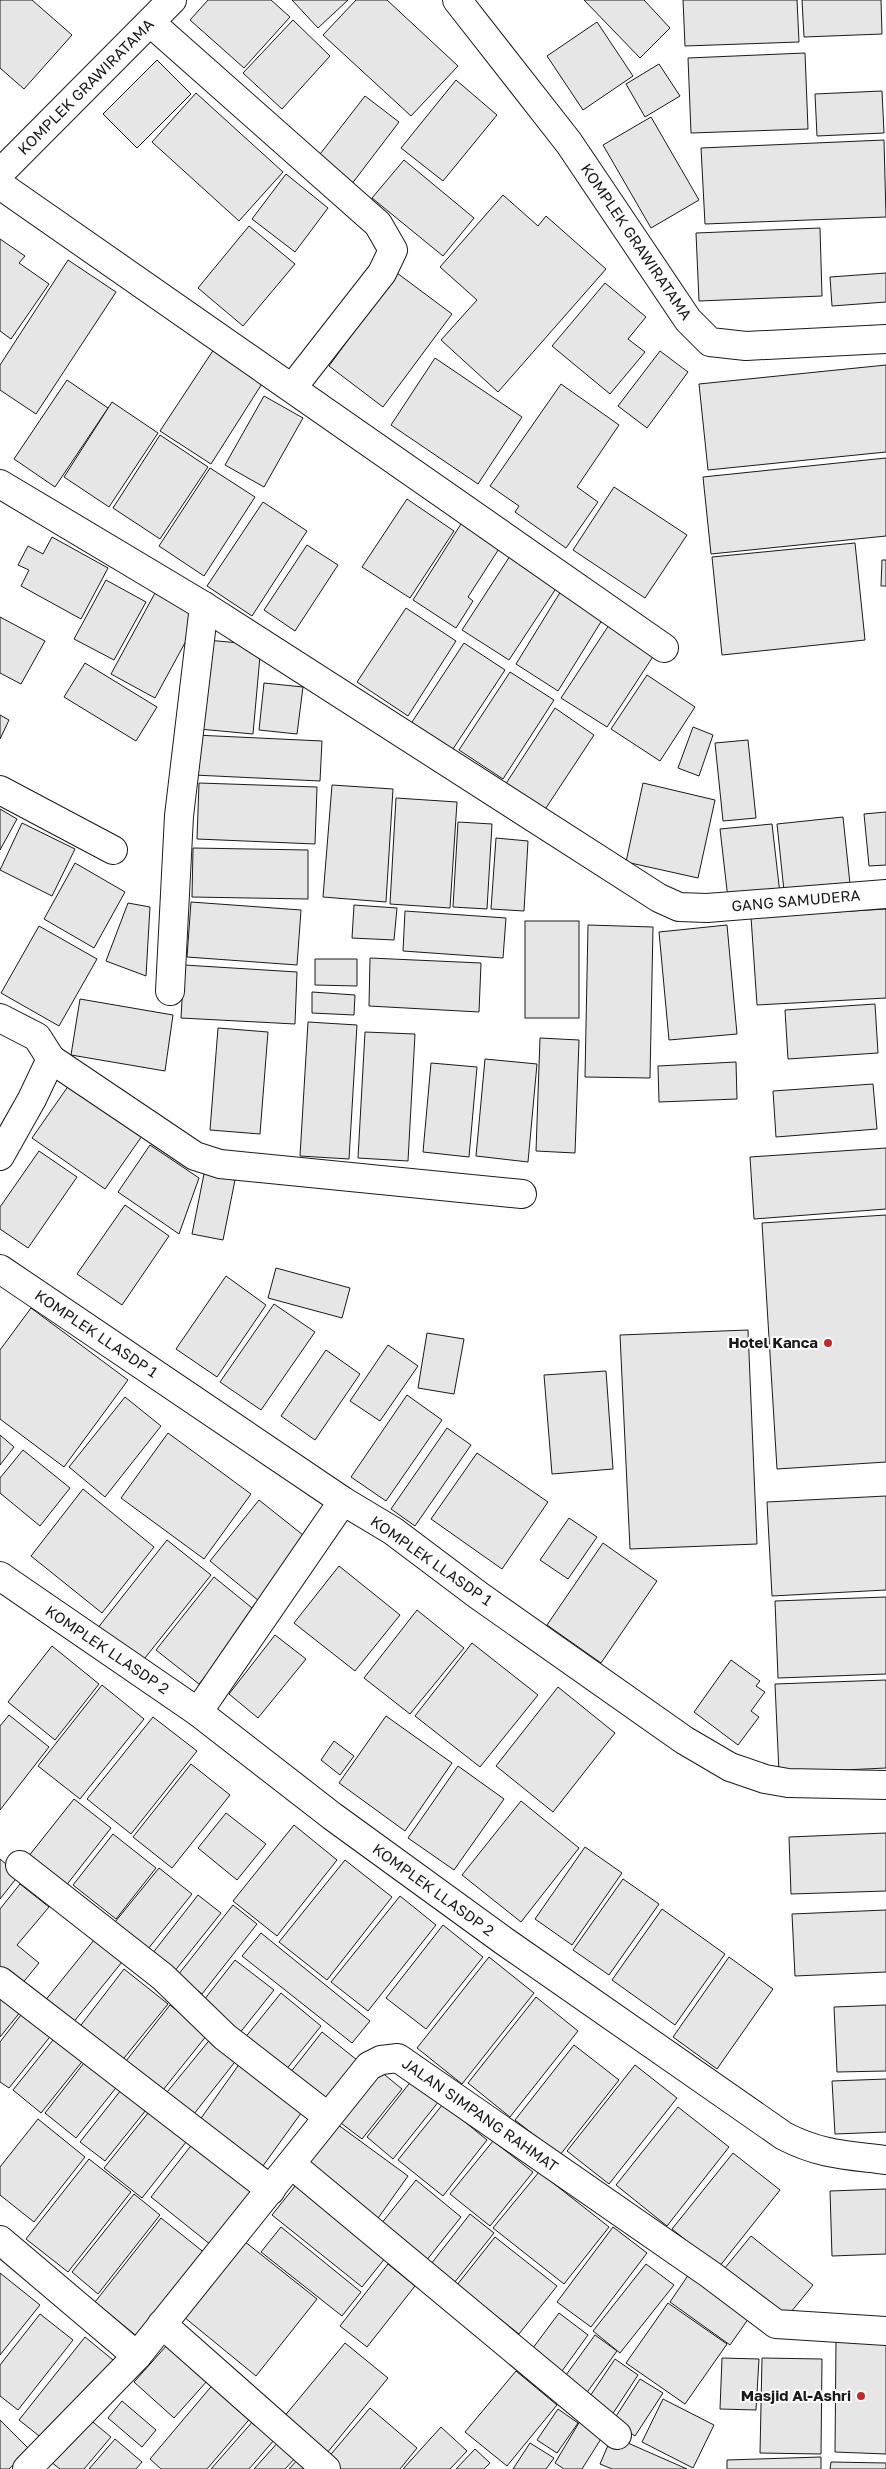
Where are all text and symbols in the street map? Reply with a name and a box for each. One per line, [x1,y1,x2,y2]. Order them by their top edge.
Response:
street label: KOMPLEK GRAWIRATAMA [14,15,157,158]
street label: KOMPLEK GRAWIRATAMA [578,160,696,323]
street label: GANG SAMUDERA [731,885,861,915]
street label: KOMPLEK LLASDP 1 [32,1285,161,1381]
place label: Hotel Kanca [728,1333,818,1351]
marker: Hotel Kanca [822,1337,834,1349]
street label: KOMPLEK LLASDP 1 [367,1511,496,1609]
street label: KOMPLEK LLASDP 2 [42,1601,173,1697]
street label: KOMPLEK LLASDP 2 [369,1839,498,1939]
street label: JALAN SIMPANG RAHMAT [399,2053,562,2175]
place label: Masjid Al-Ashri [741,2386,851,2404]
marker: Masjid Al-Ashri [855,2390,867,2402]

